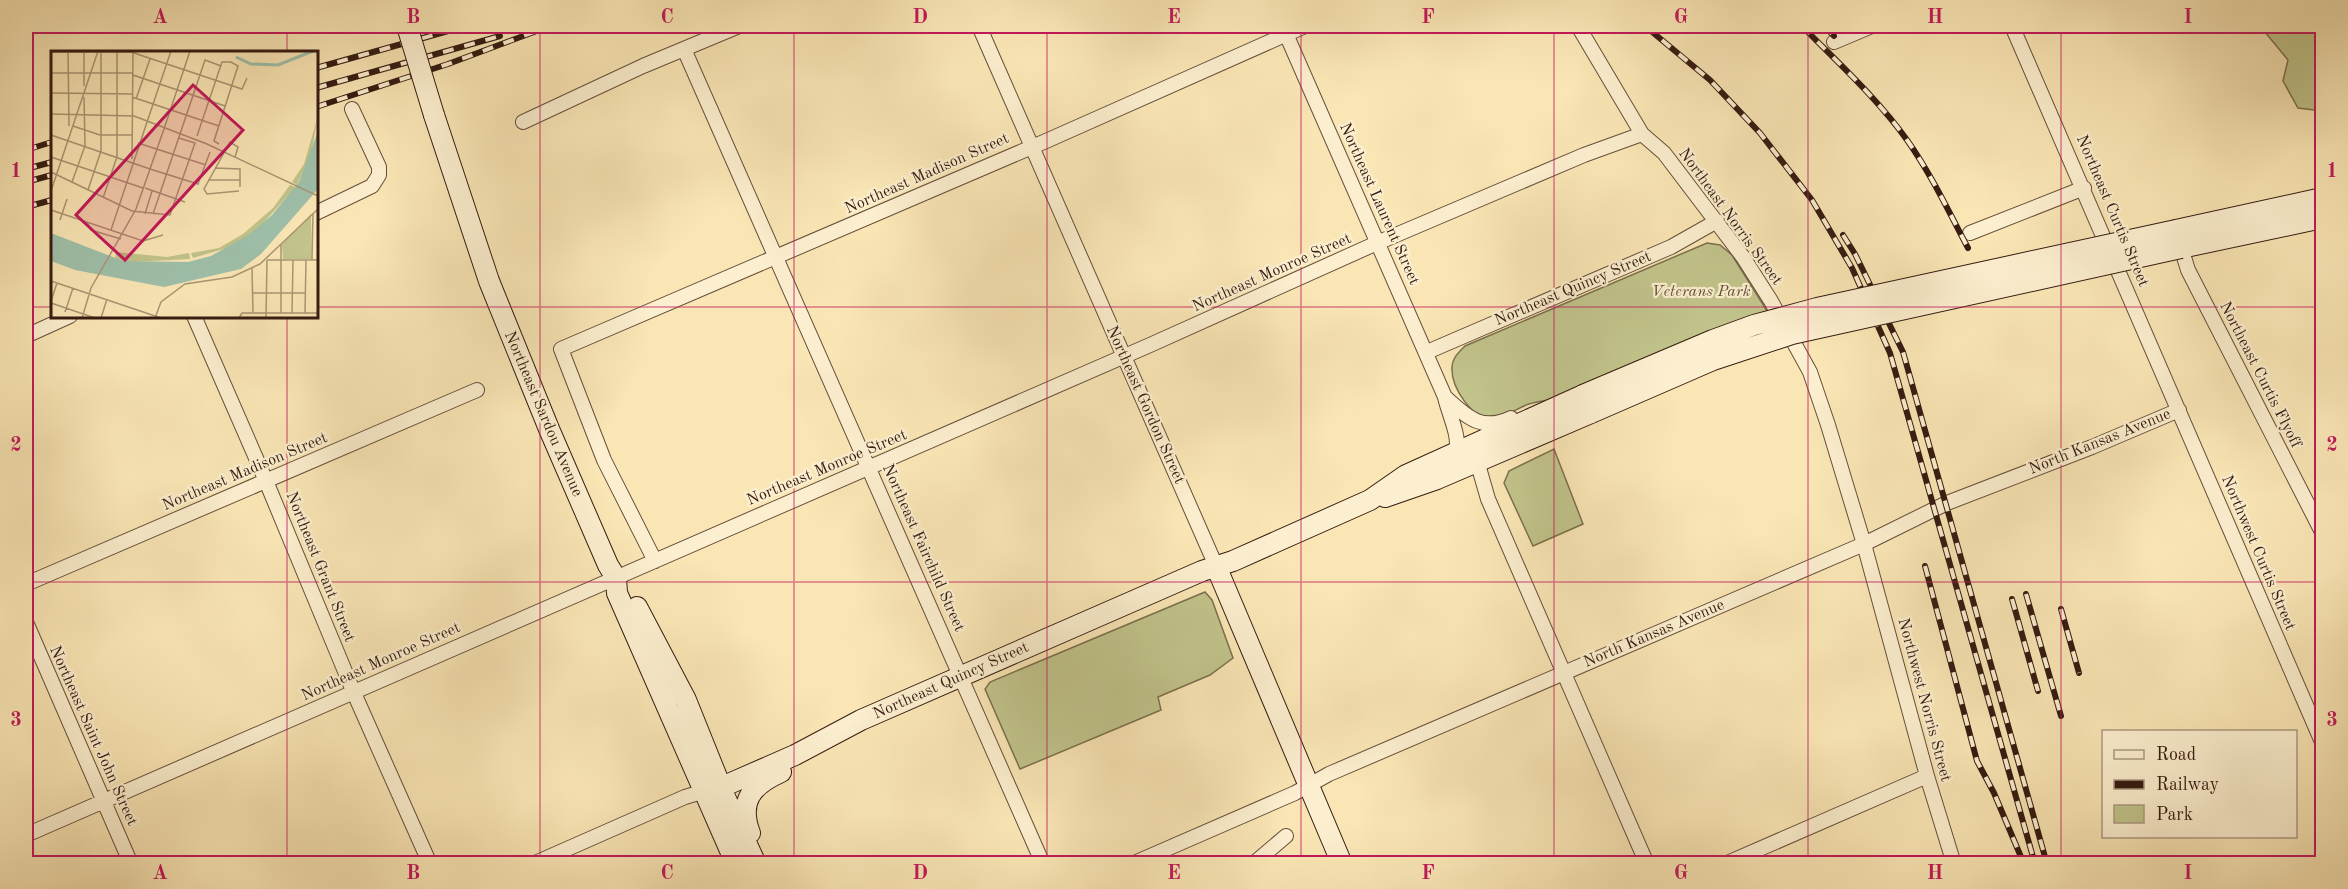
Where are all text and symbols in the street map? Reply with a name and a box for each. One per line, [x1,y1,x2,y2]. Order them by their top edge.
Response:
text: A [152,8,168,28]
text: B [406,8,420,28]
text: C [660,8,674,28]
text: D [912,8,928,28]
text: E [1167,8,1181,28]
text: F [1421,8,1435,28]
text: G [1674,8,1688,28]
text: H [1927,8,1943,28]
text: I [2184,8,2192,28]
inset map [51,51,318,318]
street label: Northeast Laurent Street [1336,121,1422,288]
street label: Northeast Madison Street [843,130,1012,217]
street label: Northeast Curtis Street [2073,133,2151,290]
street label: Northeast Norris Street [1675,146,1785,289]
text: 1 [10,162,22,182]
text: 1 [2326,162,2338,182]
street label: Northeast Monroe Street [1190,231,1354,315]
street label: Northeast Quincy Street [1492,249,1654,329]
park label: Veterans Park [1651,284,1751,300]
street label: Northeast Curtis Flyoff [2216,299,2304,451]
street label: Northeast Gordon Street [1103,324,1187,487]
street label: Northeast Sardou Avenue [501,329,585,499]
street label: North Kansas Avenue [2027,406,2173,478]
street label: Northeast Monroe Street [745,427,910,509]
street label: Northeast Madison Street [160,430,330,514]
text: 2 [10,436,22,456]
text: 2 [2326,436,2338,456]
street label: Northeast Fairchild Street [879,462,967,635]
street label: Northwest Curtis Street [2218,473,2298,633]
street label: Northeast Grant Street [283,490,358,645]
street label: North Kansas Avenue [1581,597,1727,671]
street label: Northwest Norris Street [1894,616,1954,784]
street label: Northeast Monroe Street [299,620,463,704]
street label: Northeast Quincy Street [871,639,1032,723]
street label: Northeast Saint John Street [46,644,140,829]
text: 3 [10,711,22,731]
text: 3 [2326,711,2338,731]
legend [2102,730,2297,838]
text: Road [2156,746,2196,764]
text: Railway [2156,776,2219,794]
text: Park [2156,806,2193,824]
text: A [152,864,168,884]
text: B [406,864,420,884]
text: C [660,864,674,884]
text: D [912,864,928,884]
text: E [1167,864,1181,884]
text: F [1421,864,1435,884]
text: G [1674,864,1688,884]
text: H [1927,864,1943,884]
text: I [2184,864,2192,884]

